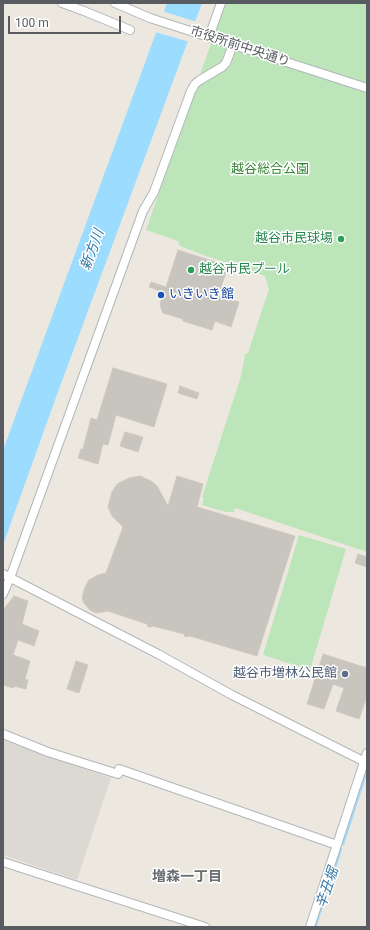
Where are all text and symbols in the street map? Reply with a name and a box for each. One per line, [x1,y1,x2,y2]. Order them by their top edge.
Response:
scale bar [10,8,123,34]
text: 100 m [15,16,49,30]
street label: 市役所前中央通り [188,24,292,70]
park label: 越谷総合公園 [231,162,309,178]
water label: 新方川 [78,227,108,273]
place label: 越谷市民球場 [255,231,333,247]
marker: 越谷市民球場 [336,234,346,244]
place label: 越谷市民プール [199,262,290,278]
marker: 越谷市民プール [186,265,196,275]
place label: いきいき館 [169,287,234,303]
marker: いきいき館 [156,290,166,300]
place label: 越谷市増林公民館 [233,666,337,682]
marker: 越谷市増林公民館 [340,669,350,679]
water label: 辛丑堀 [313,865,343,911]
district label: 増森一丁目 [152,869,222,885]

